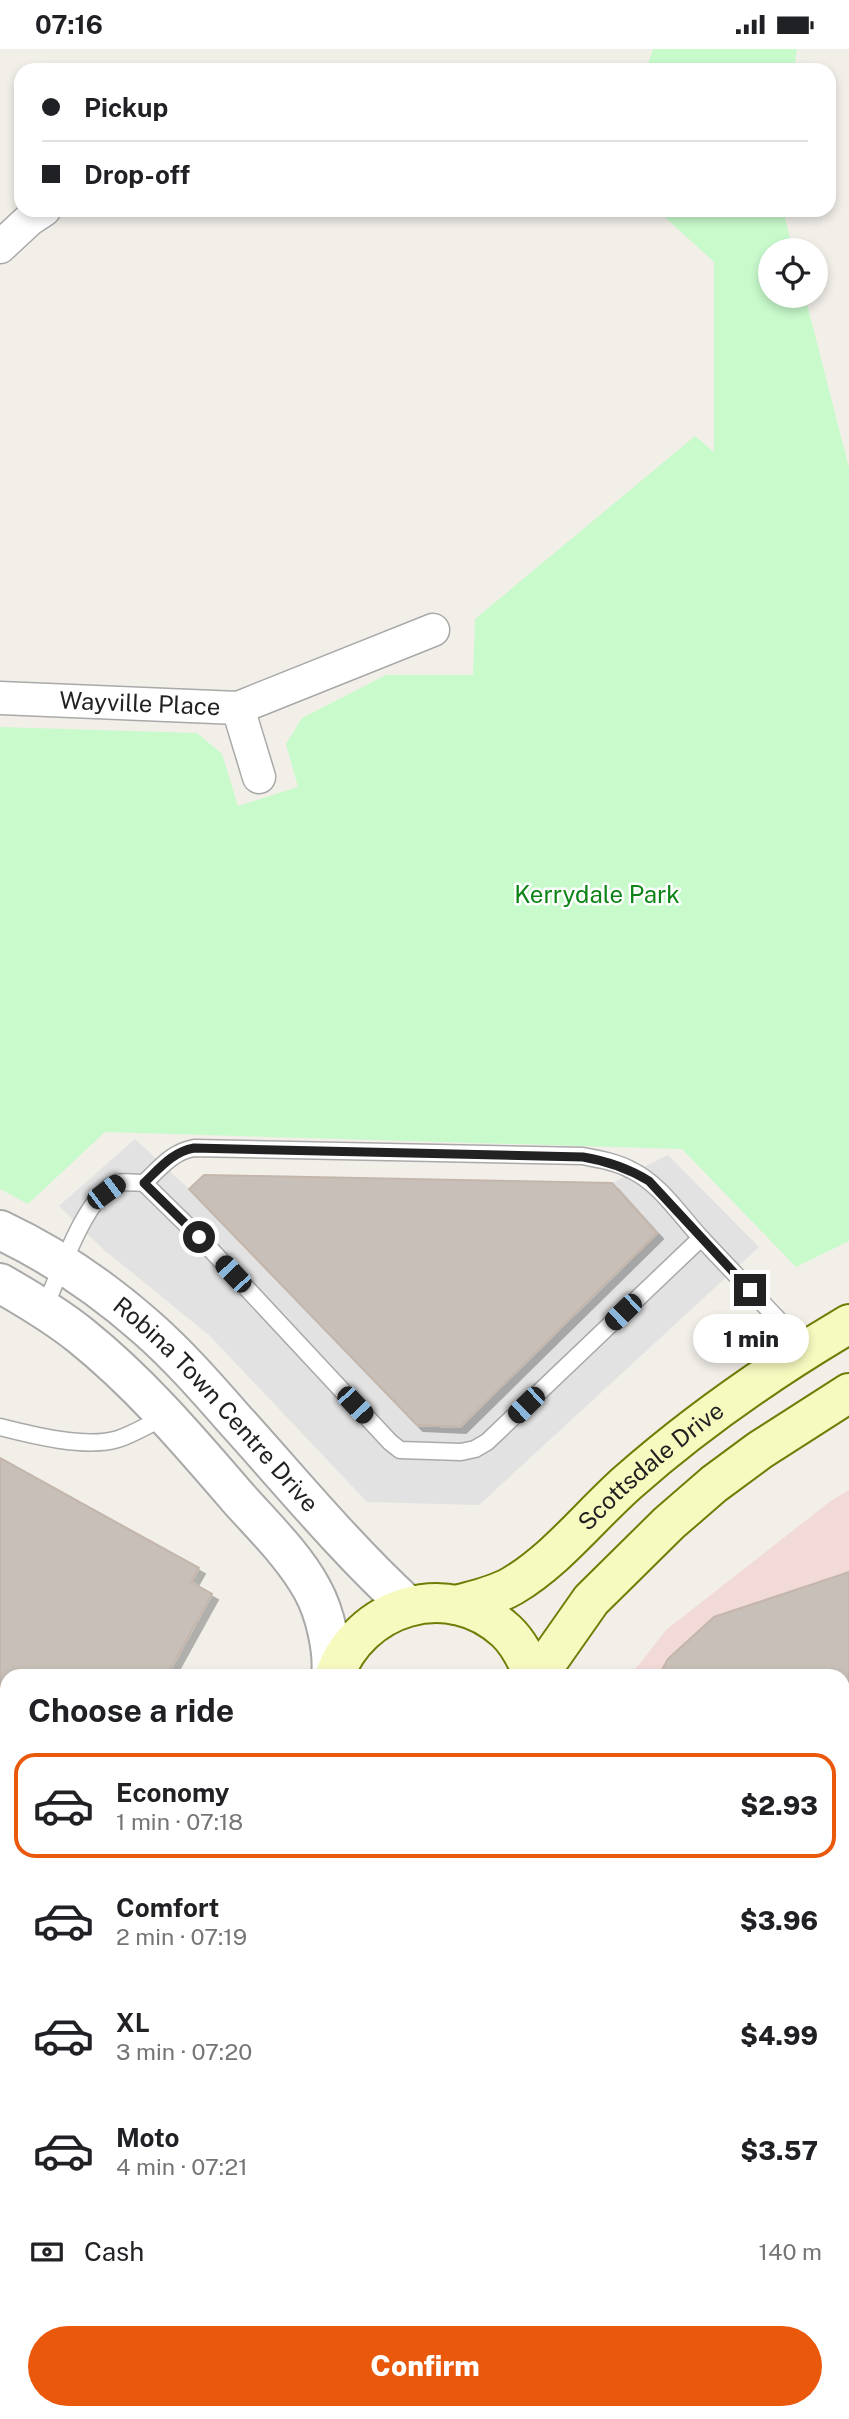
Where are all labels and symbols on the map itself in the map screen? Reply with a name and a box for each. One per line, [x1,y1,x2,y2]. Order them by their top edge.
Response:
street label: Wayville Place [59,686,221,720]
park label: Kerrydale Park [514,880,680,908]
car [83,1171,130,1213]
route start [183,1221,215,1253]
car [211,1251,256,1297]
route end [734,1274,766,1306]
street label: Robina Town Centre Drive [108,1290,325,1517]
car [601,1290,646,1334]
callout: 1 min [692,1315,808,1363]
car [333,1382,378,1428]
car [504,1383,549,1427]
street label: Scottsdale Drive [572,1396,729,1536]

